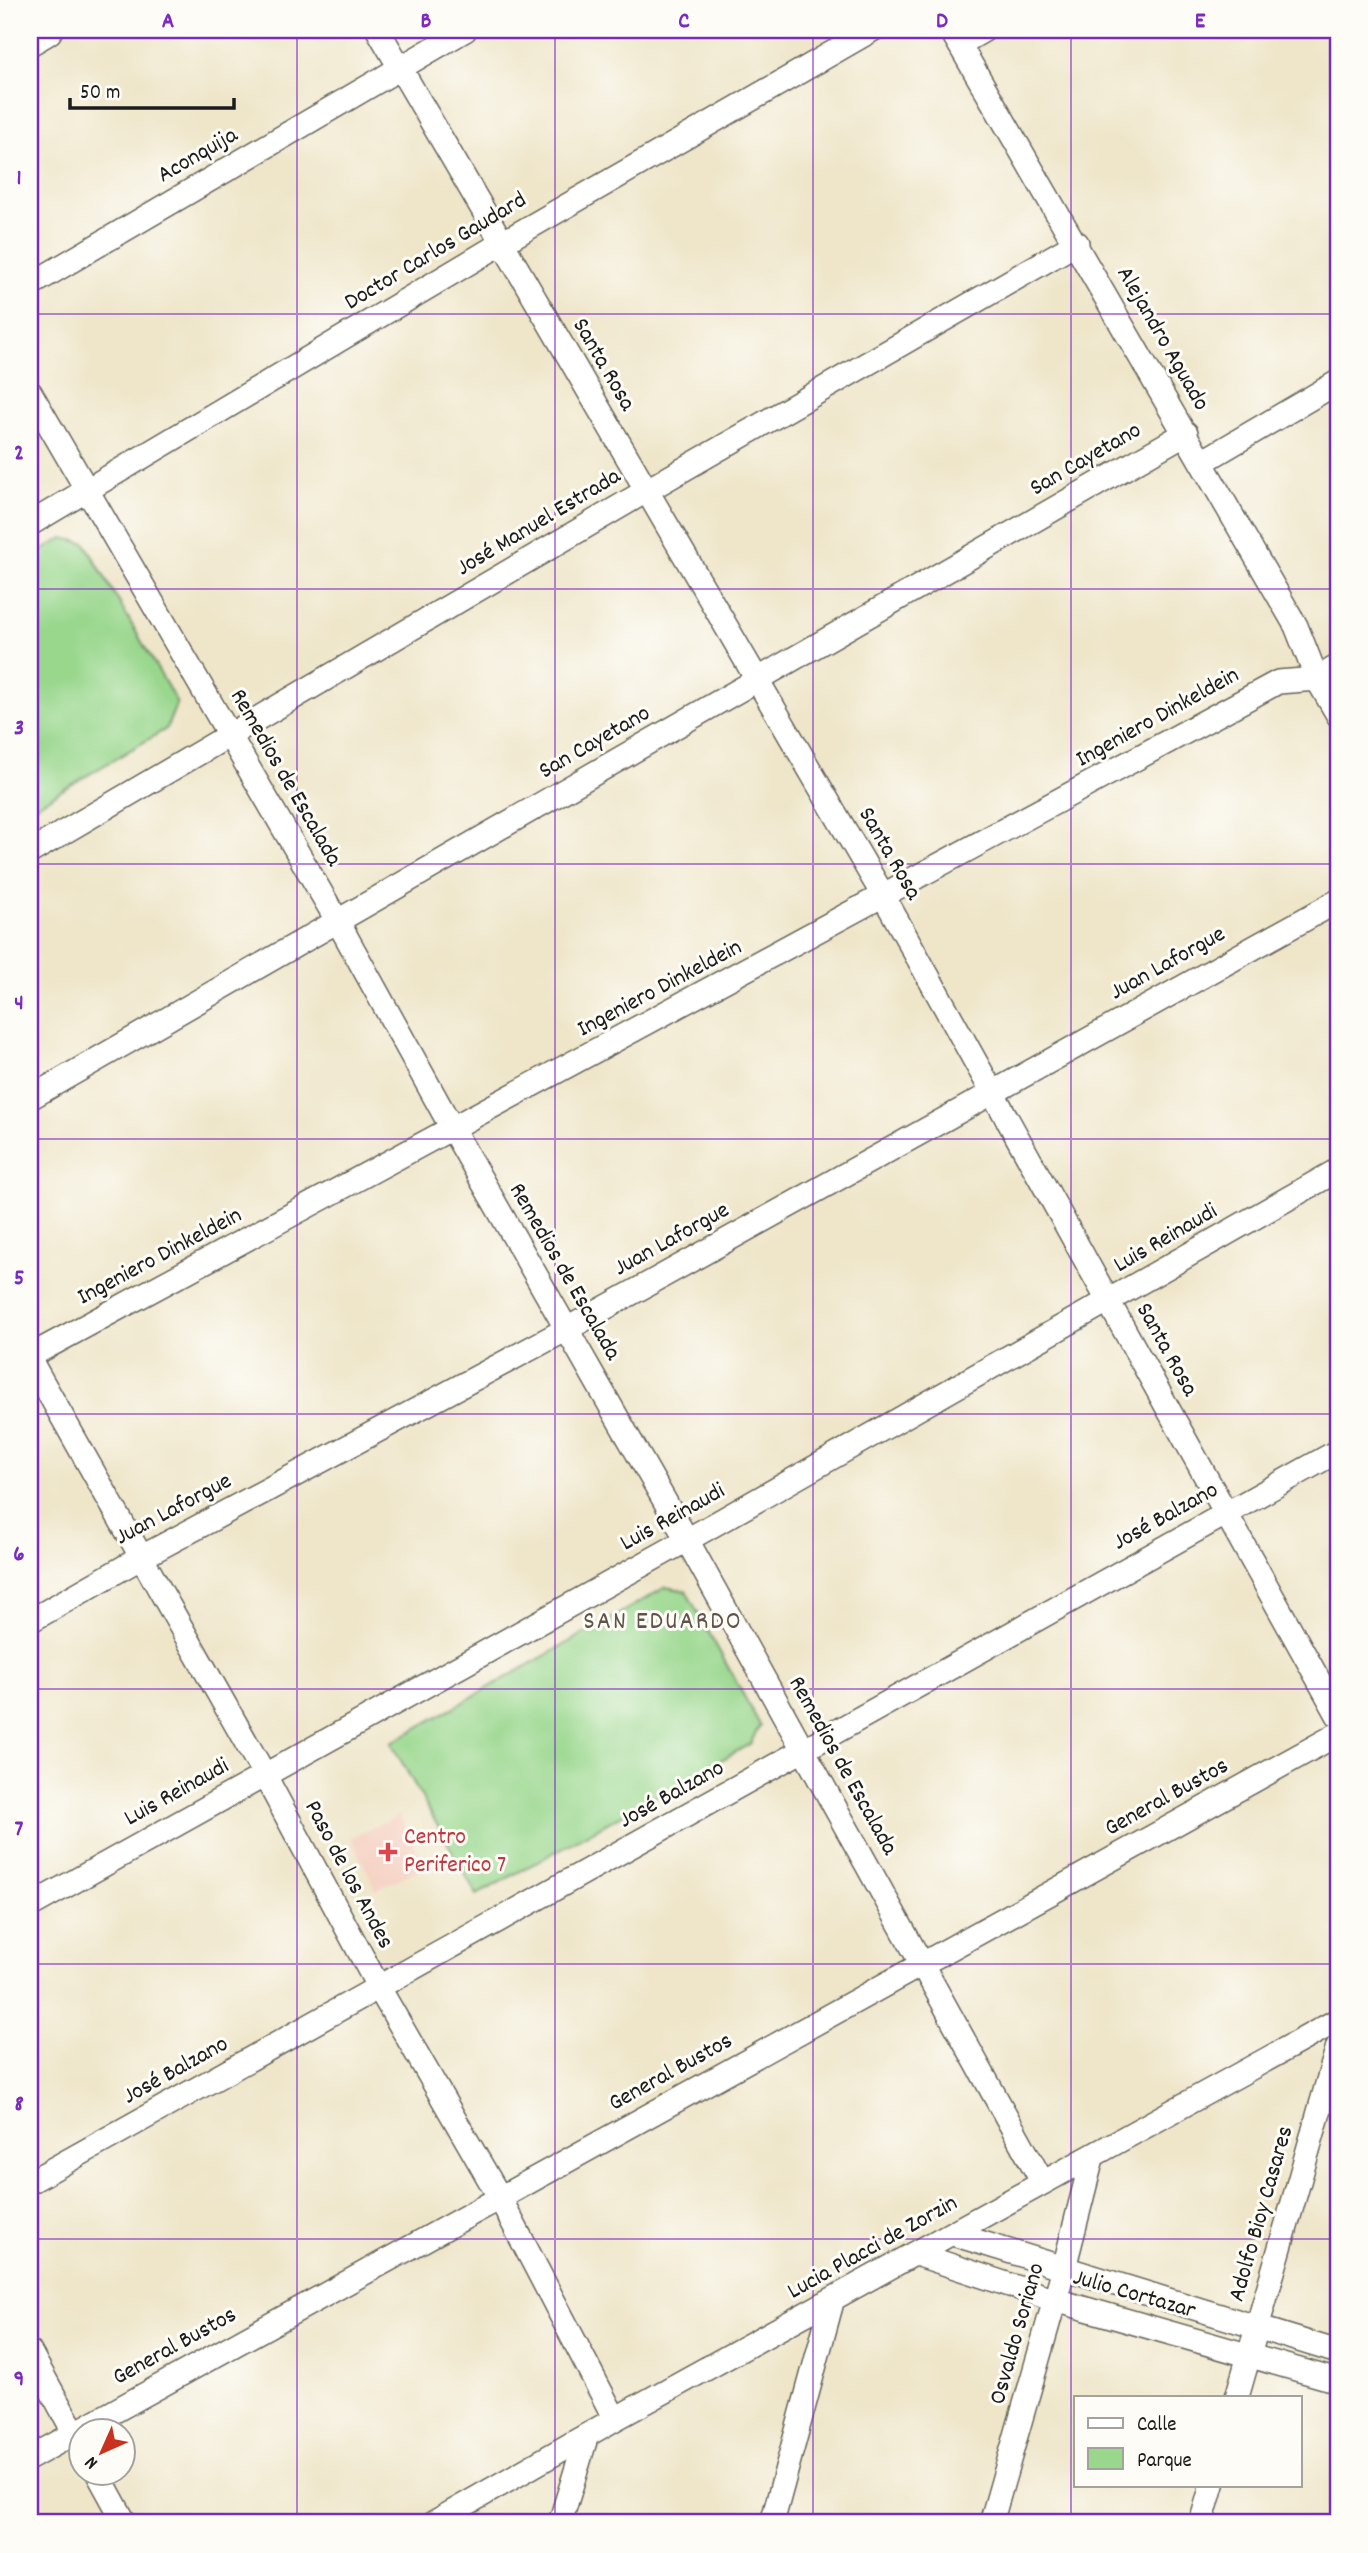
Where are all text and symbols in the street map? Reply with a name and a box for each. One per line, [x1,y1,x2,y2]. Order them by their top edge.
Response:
text: A [162,6,174,39]
text: B [421,6,432,39]
text: C [678,6,690,39]
text: D [936,6,948,39]
text: E [1195,6,1206,39]
scale bar [70,66,234,110]
text: 50 m [80,79,120,109]
street label: Aconquija [152,119,245,193]
text: 1 [16,163,22,196]
street label: Doctor Carlos Gaudard [339,184,533,320]
street label: Alejandro Aguado [1107,261,1217,417]
street label: Santa Rosa [563,312,644,418]
street label: San Cayetano [1024,414,1148,506]
text: 2 [14,438,24,471]
street label: José Manuel Estrada [450,460,628,586]
street label: Ingeniero Dinkeldein [1070,659,1246,777]
street label: Remedios de Escalada [220,683,350,874]
street label: San Cayetano [533,697,657,789]
text: 3 [14,713,24,746]
street label: Santa Rosa [849,801,930,907]
street label: Juan Laforgue [1104,918,1232,1010]
street label: Ingeniero Dinkeldein [572,931,748,1047]
text: 4 [14,988,24,1021]
street label: Remedios de Escalada [499,1177,629,1368]
street label: Juan Laforgue [608,1194,736,1286]
street label: Luis Reinaudi [1108,1195,1224,1283]
street label: Ingeniero Dinkeldein [72,1199,248,1315]
text: 5 [14,1263,24,1296]
street label: Santa Rosa [1126,1297,1206,1404]
street label: Juan Laforgue [110,1465,238,1555]
street label: José Balzano [1107,1474,1225,1560]
street label: Luis Reinaudi [614,1475,732,1561]
text: 6 [13,1539,25,1572]
district label: SAN EDUARDO [583,1604,743,1641]
street label: Remedios de Escalada [779,1670,906,1862]
street label: Luis Reinaudi [118,1750,236,1836]
street label: General Bustos [1099,1750,1235,1846]
street label: José Balzano [613,1752,731,1838]
street label: Paso de los Andes [295,1795,401,1955]
text: 7 [15,1814,24,1847]
place label: Centro Periferico 7 [404,1821,506,1883]
marker: Centro Periferico 7 [378,1842,398,1862]
street label: General Bustos [603,2025,739,2121]
street label: José Balzano [117,2028,235,2114]
text: 8 [14,2089,24,2122]
street label: Adolfo Bioy Casares [1221,2122,1303,2306]
street label: Lucia Placci de Zorzin [782,2187,964,2309]
street label: Osvaldo Soriano [982,2259,1054,2409]
street label: Julio Cortazar [1069,2261,1199,2329]
street label: General Bustos [107,2299,243,2395]
text: 9 [14,2364,24,2397]
legend [1074,2396,1302,2486]
text: Calle [1137,2411,1176,2441]
north arrow [66,2416,136,2486]
text: Parque [1137,2447,1192,2477]
text: N [80,2449,105,2474]

